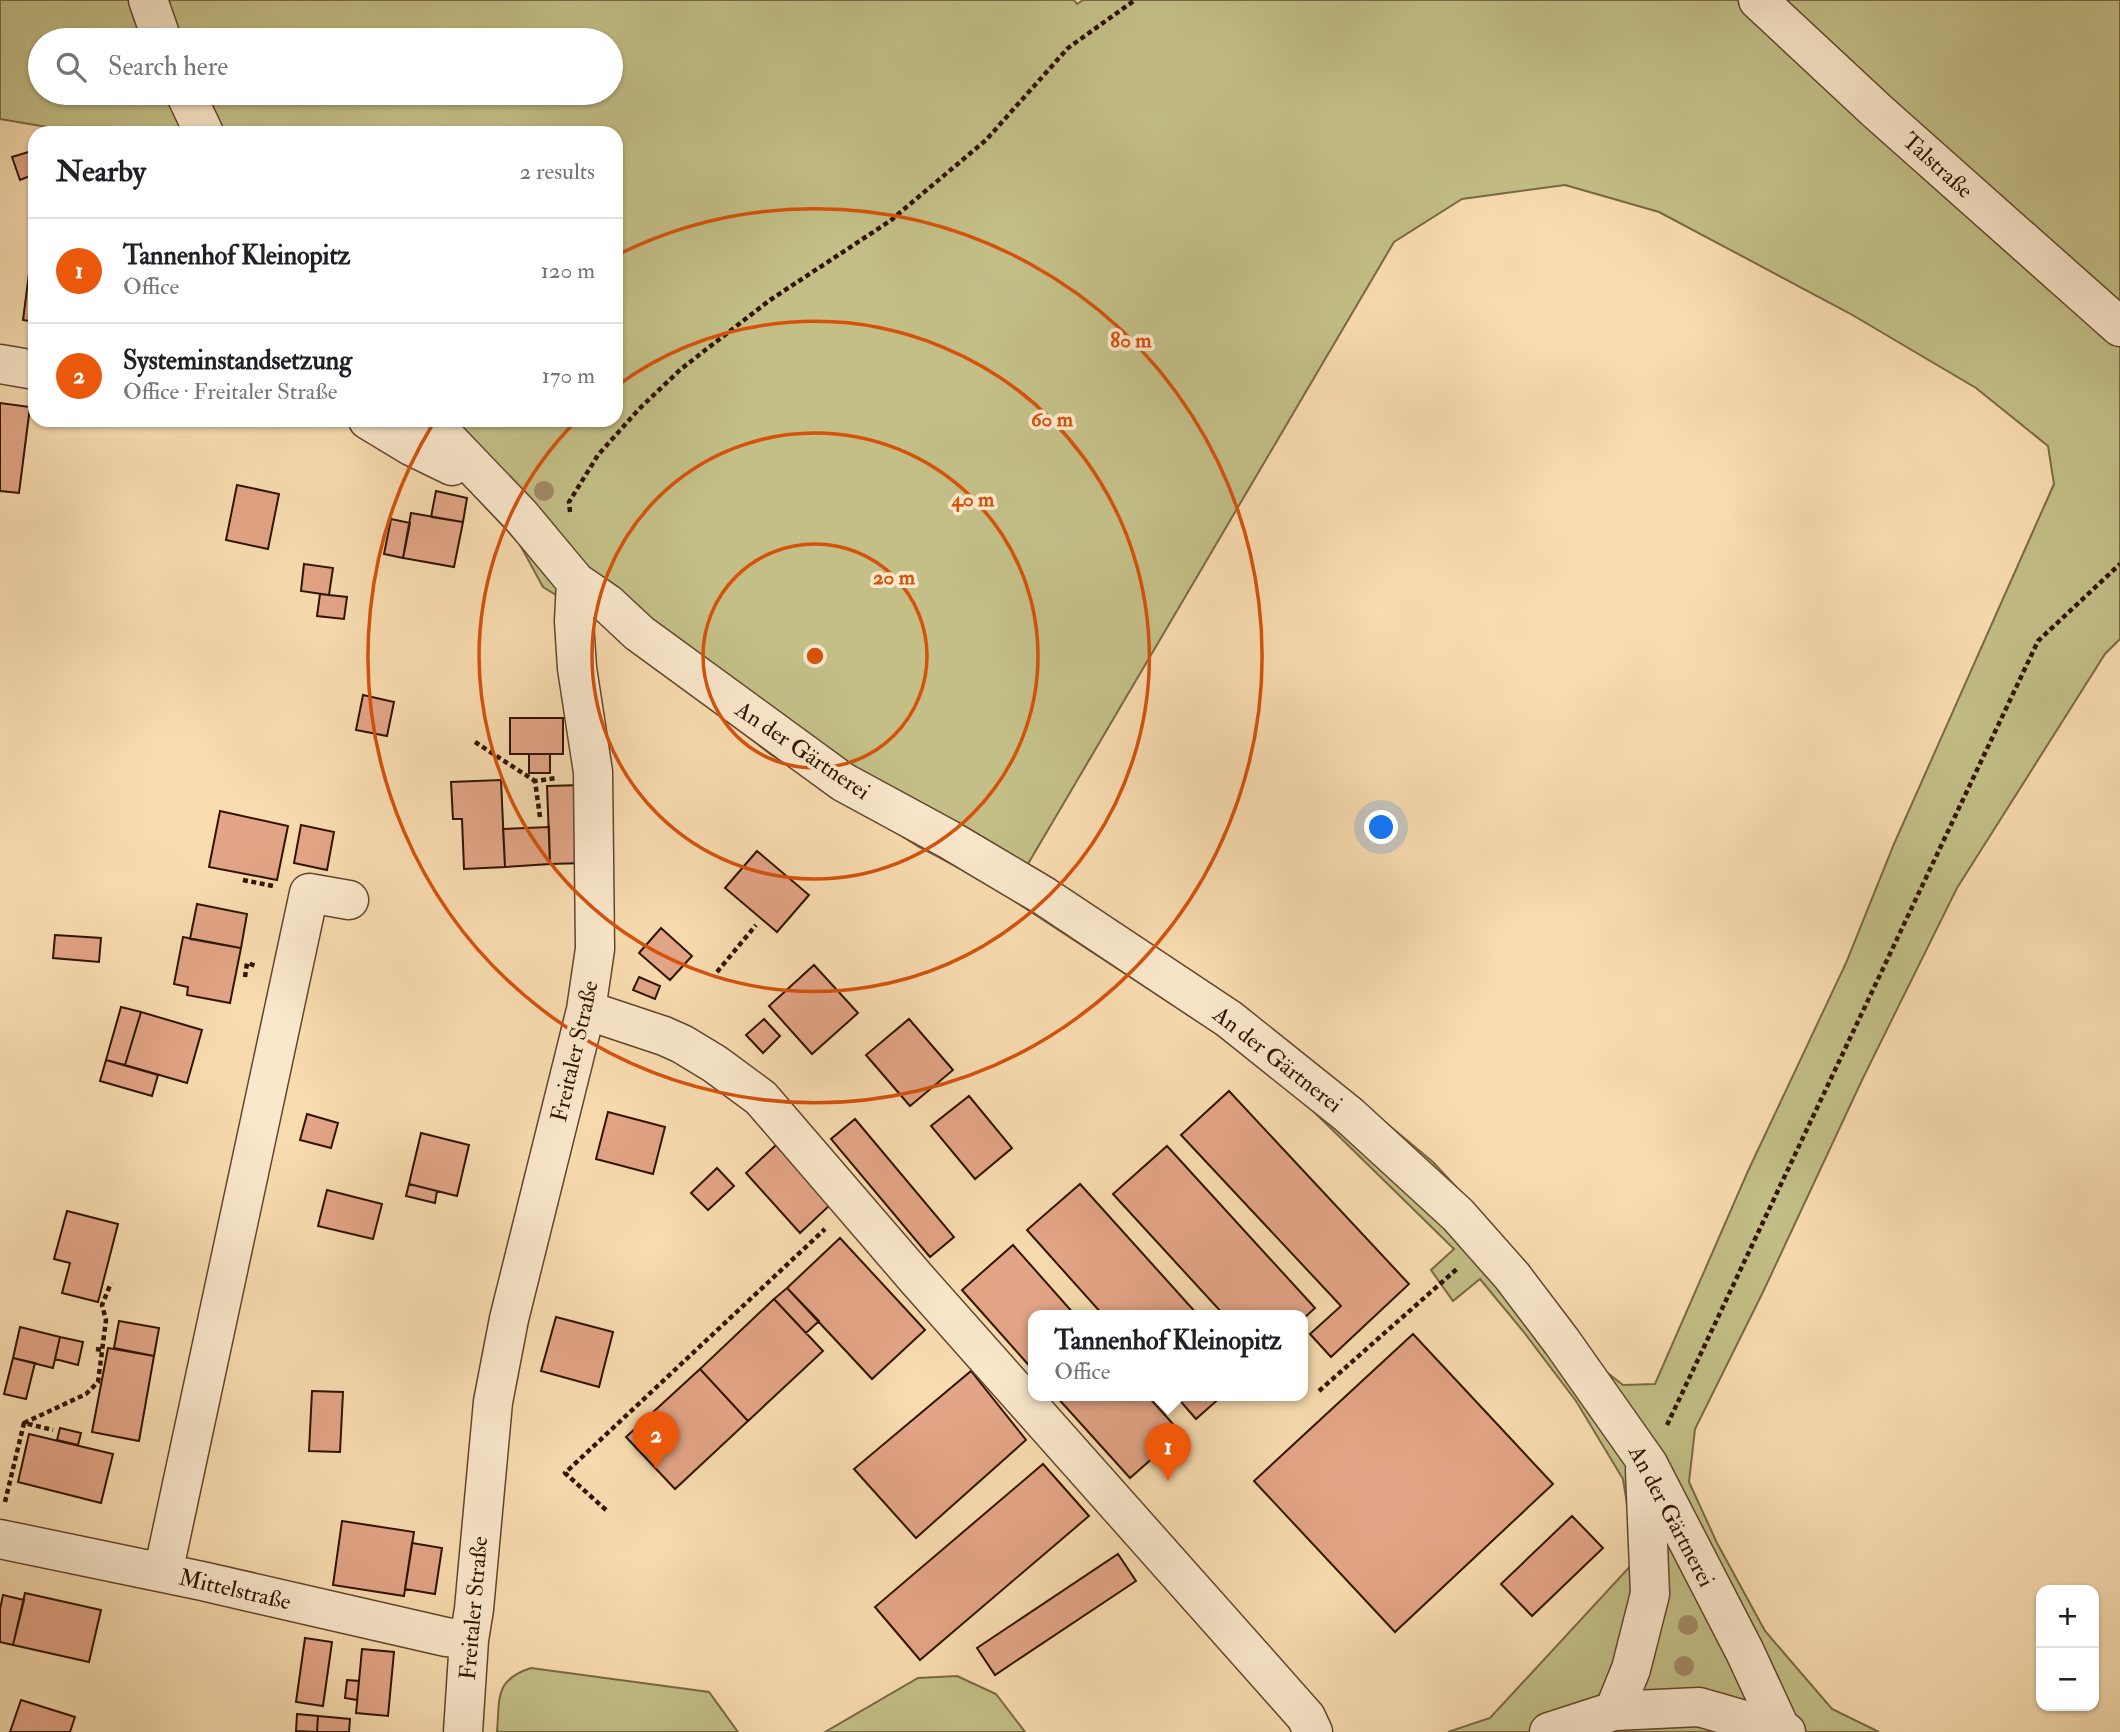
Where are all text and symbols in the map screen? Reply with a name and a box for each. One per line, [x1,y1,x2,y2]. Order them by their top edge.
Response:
search box [28,28,623,105]
icon: search [52,48,90,86]
text: Search here [108,51,228,83]
street label: Talstraße [1896,126,1979,205]
text: Nearby [56,153,146,190]
text: 2 results [520,157,595,186]
text: Tannenhof Kleinopitz [123,240,350,272]
text: 1 [75,256,83,285]
text: 120 m [541,256,595,285]
text: Office [123,272,179,301]
text: 80 m [1110,327,1152,354]
text: Systeminstandsetzung [123,345,352,377]
text: 2 [73,361,85,390]
text: 170 m [542,361,595,390]
text: Office · Freitaler Straße [123,377,337,406]
text: 60 m [1031,406,1074,433]
text: 40 m [951,486,995,513]
text: 20 m [873,564,916,591]
centre of rings [803,644,827,668]
street label: An der Gärtnerei [729,694,876,806]
your location [1364,810,1398,844]
street label: Freitaler Straße [544,977,605,1125]
street label: An der Gärtnerei [1206,999,1348,1119]
popup [1028,1310,1308,1401]
text: Tannenhof Kleinopitz [1054,1325,1282,1357]
text: Office [1054,1357,1110,1386]
pin: 2 [633,1411,679,1469]
pin: 1 [1145,1423,1191,1481]
street label: An der Gärtnerei [1622,1440,1721,1592]
street label: Freitaler Straße [453,1535,494,1681]
street label: Mittelstraße [176,1563,294,1617]
map controls [2036,1585,2099,1711]
button: + [2036,1585,2099,1648]
button: − [2036,1648,2099,1711]

